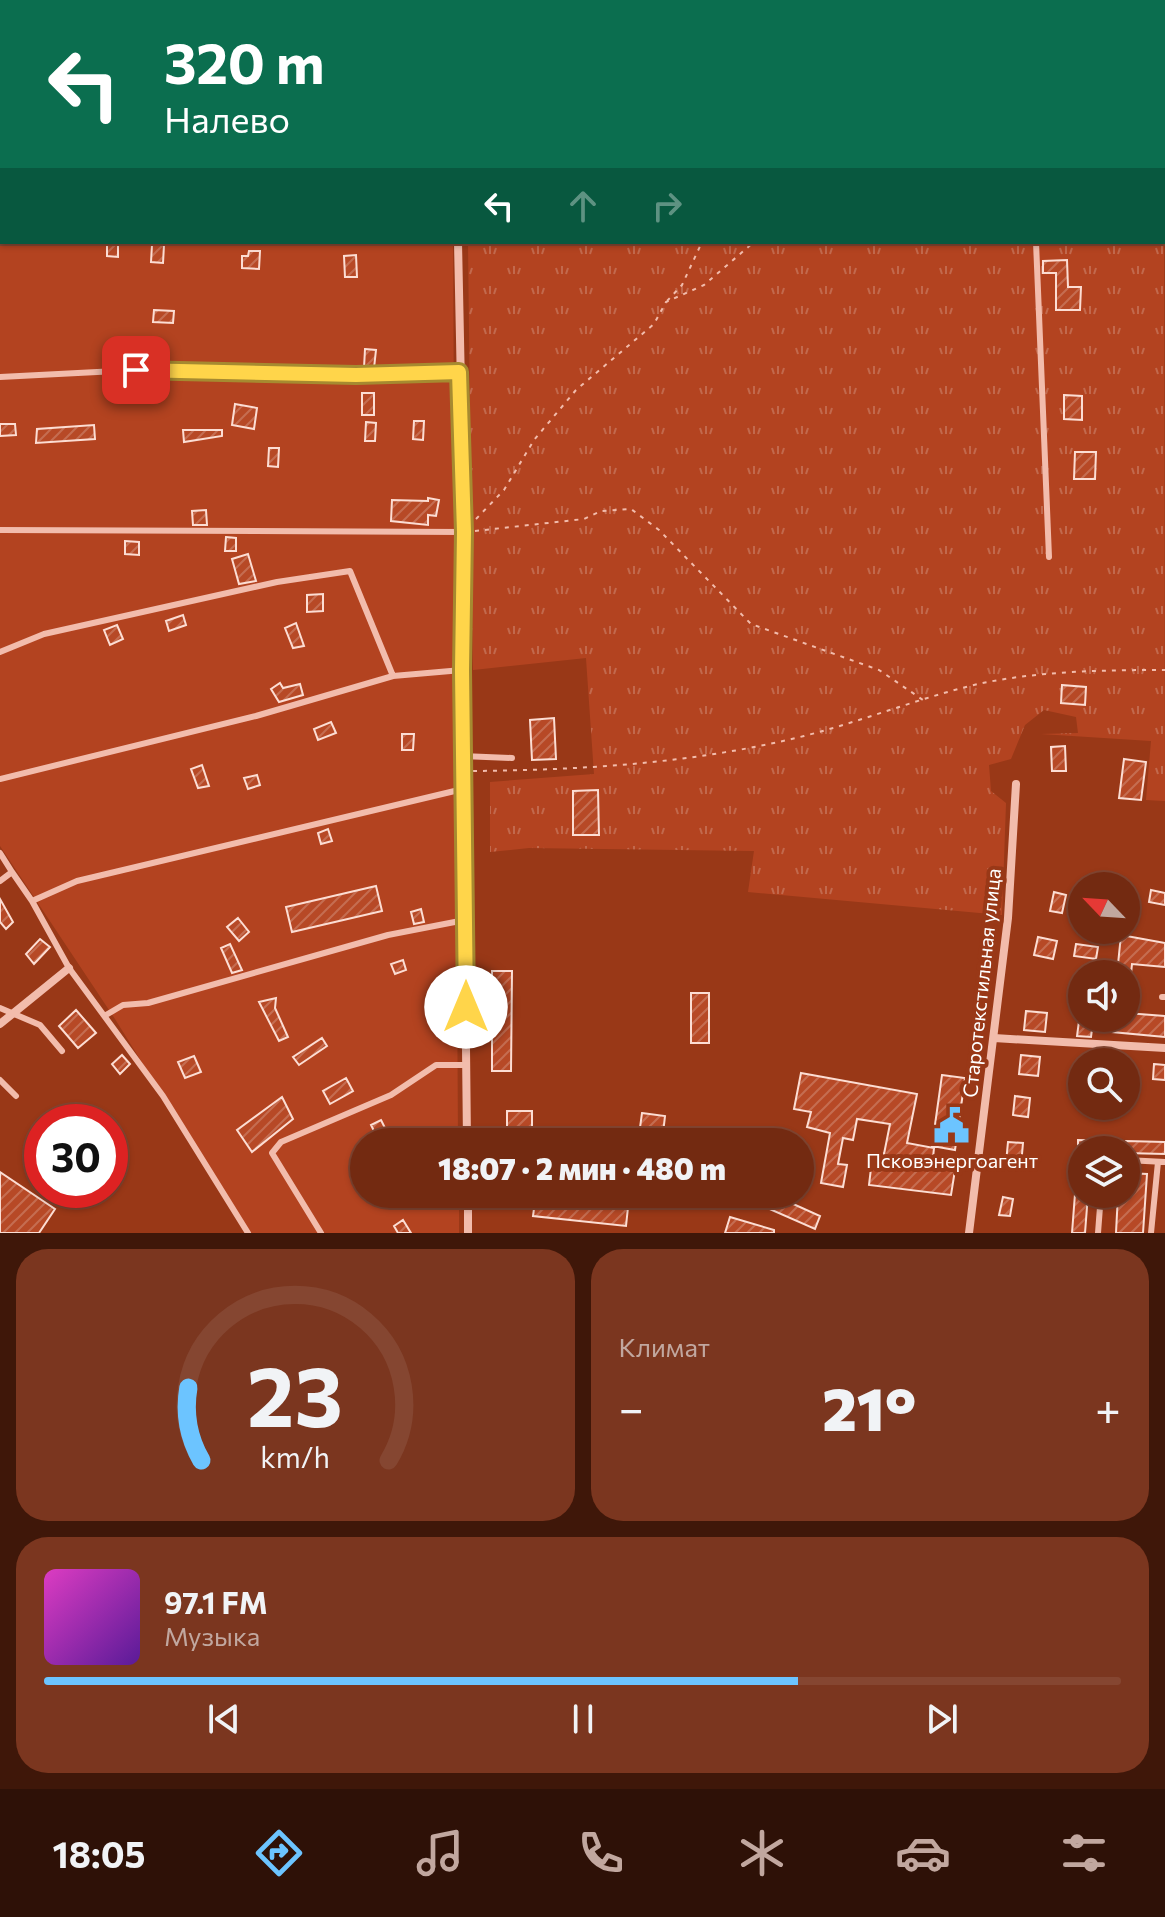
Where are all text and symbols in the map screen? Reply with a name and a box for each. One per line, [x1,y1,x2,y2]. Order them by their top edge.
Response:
text: 320 m [164,27,325,96]
icon: left [32,32,136,136]
text: Налево [164,96,290,140]
icon: left [477,184,521,228]
icon: ahead [561,184,605,228]
icon: right [645,184,689,228]
pin [102,336,170,404]
icon: arrive [114,348,158,392]
street label: Старотекстильная улица [957,867,1005,1099]
north arrow [1068,872,1140,944]
map controls [1068,872,1140,1208]
button: sound [1068,960,1140,1032]
position arrow [424,965,508,1049]
button: search [1068,1048,1140,1120]
speed limit sign: 30 [24,1104,128,1208]
public building icon: Псковэнергоагент [933,1107,971,1145]
button: layers [1068,1136,1140,1208]
place label: Псковэнергоагент [866,1148,1038,1172]
text: 18:07 · 2 мин · 480 m [438,1149,726,1186]
text: Климат [619,1331,710,1362]
text: 23 [247,1342,343,1444]
text: 21° [822,1370,916,1443]
text: − [619,1380,644,1434]
text: + [1095,1380,1121,1434]
text: km/h [260,1439,330,1474]
text: 97.1 FM [164,1583,268,1620]
text: Музыка [164,1620,260,1651]
icon: previous [202,1697,246,1741]
icon: pause [561,1697,605,1741]
icon: next [920,1697,964,1741]
icon: directions [251,1825,307,1881]
icon: music [412,1825,468,1881]
icon: phone [573,1825,629,1881]
icon: climate [734,1825,790,1881]
icon: car [895,1825,951,1881]
icon: filters [1056,1825,1112,1881]
text: 18:05 [53,1831,146,1875]

